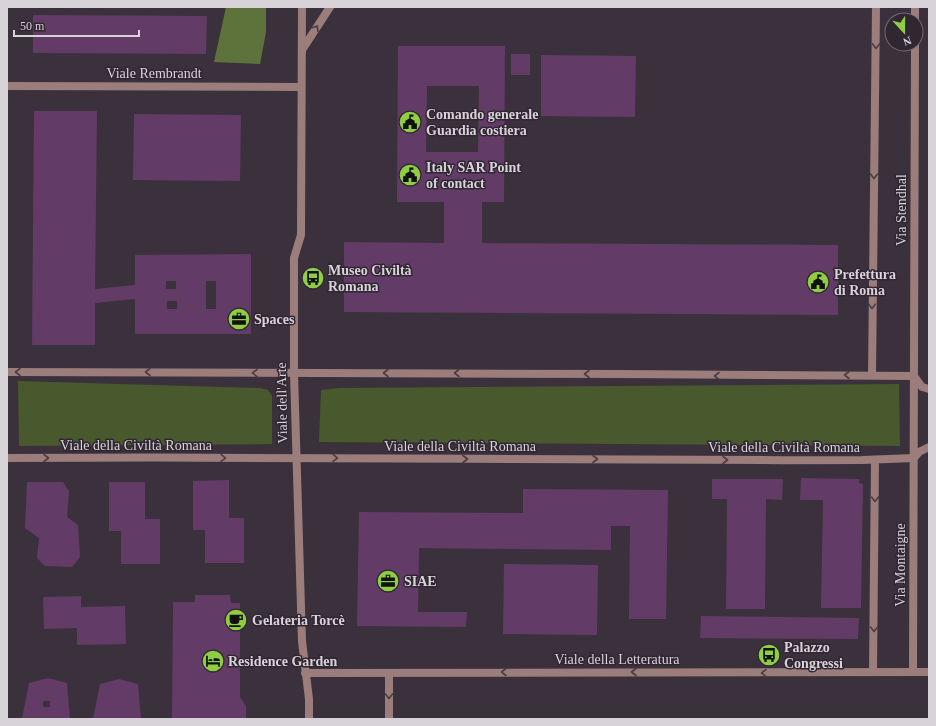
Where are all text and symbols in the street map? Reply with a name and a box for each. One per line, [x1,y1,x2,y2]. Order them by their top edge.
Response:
scale bar [14,12,139,38]
north arrow [884,12,924,52]
text: 50 m [20,19,45,33]
one-way arrow [311,25,319,32]
text: N [902,34,913,48]
one-way arrow [872,43,880,49]
street label: Viale Rembrandt [106,66,202,81]
place label: Comando generale Guardia costiera [426,107,538,138]
public building icon: Comando generale Guardia costiera [397,109,423,135]
place label: Italy SAR Point of contact [426,160,521,191]
public building icon: Italy SAR Point of contact [397,162,423,188]
one-way arrow [870,173,878,179]
street label: Via Stendhal [894,174,909,246]
place label: Museo Civiltà Romana [328,263,412,294]
bus stop icon: Museo Civiltà Romana [300,265,326,291]
place label: Prefettura di Roma [834,267,896,298]
public building icon: Prefettura di Roma [805,269,831,295]
one-way arrow [868,303,877,309]
office icon: Spaces [226,306,252,332]
place label: Spaces [254,312,295,327]
street label: Viale dell'Arte [274,362,290,444]
one-way arrow [15,368,21,376]
one-way arrow [145,368,151,376]
one-way arrow [252,369,258,377]
one-way arrow [383,369,389,377]
one-way arrow [454,369,460,377]
one-way arrow [584,370,590,378]
one-way arrow [844,371,850,379]
one-way arrow [714,372,720,380]
street label: Viale della Civiltà Romana [60,438,213,453]
street label: Viale della Civiltà Romana [384,439,537,454]
street label: Viale della Civiltà Romana [708,440,861,455]
one-way arrow [220,453,226,462]
one-way arrow [332,453,338,462]
one-way arrow [43,454,49,462]
one-way arrow [462,455,468,463]
one-way arrow [592,455,598,463]
one-way arrow [722,456,728,464]
one-way arrow [871,496,879,502]
street label: Via Montaigne [893,523,908,607]
office icon: SIAE [375,568,401,594]
place label: SIAE [404,574,437,589]
cafe icon: Gelateria Torcè [223,607,249,633]
place label: Gelateria Torcè [252,613,345,628]
one-way arrow [870,626,878,632]
place label: Palazzo Congressi [784,640,843,671]
bus stop icon: Palazzo Congressi [756,642,782,668]
hotel icon: Residence Garden [200,648,226,674]
street label: Viale della Letteratura [554,652,680,667]
place label: Residence Garden [228,654,337,669]
one-way arrow [501,668,507,676]
one-way arrow [631,668,637,676]
one-way arrow [761,669,767,677]
one-way arrow [385,693,393,699]

